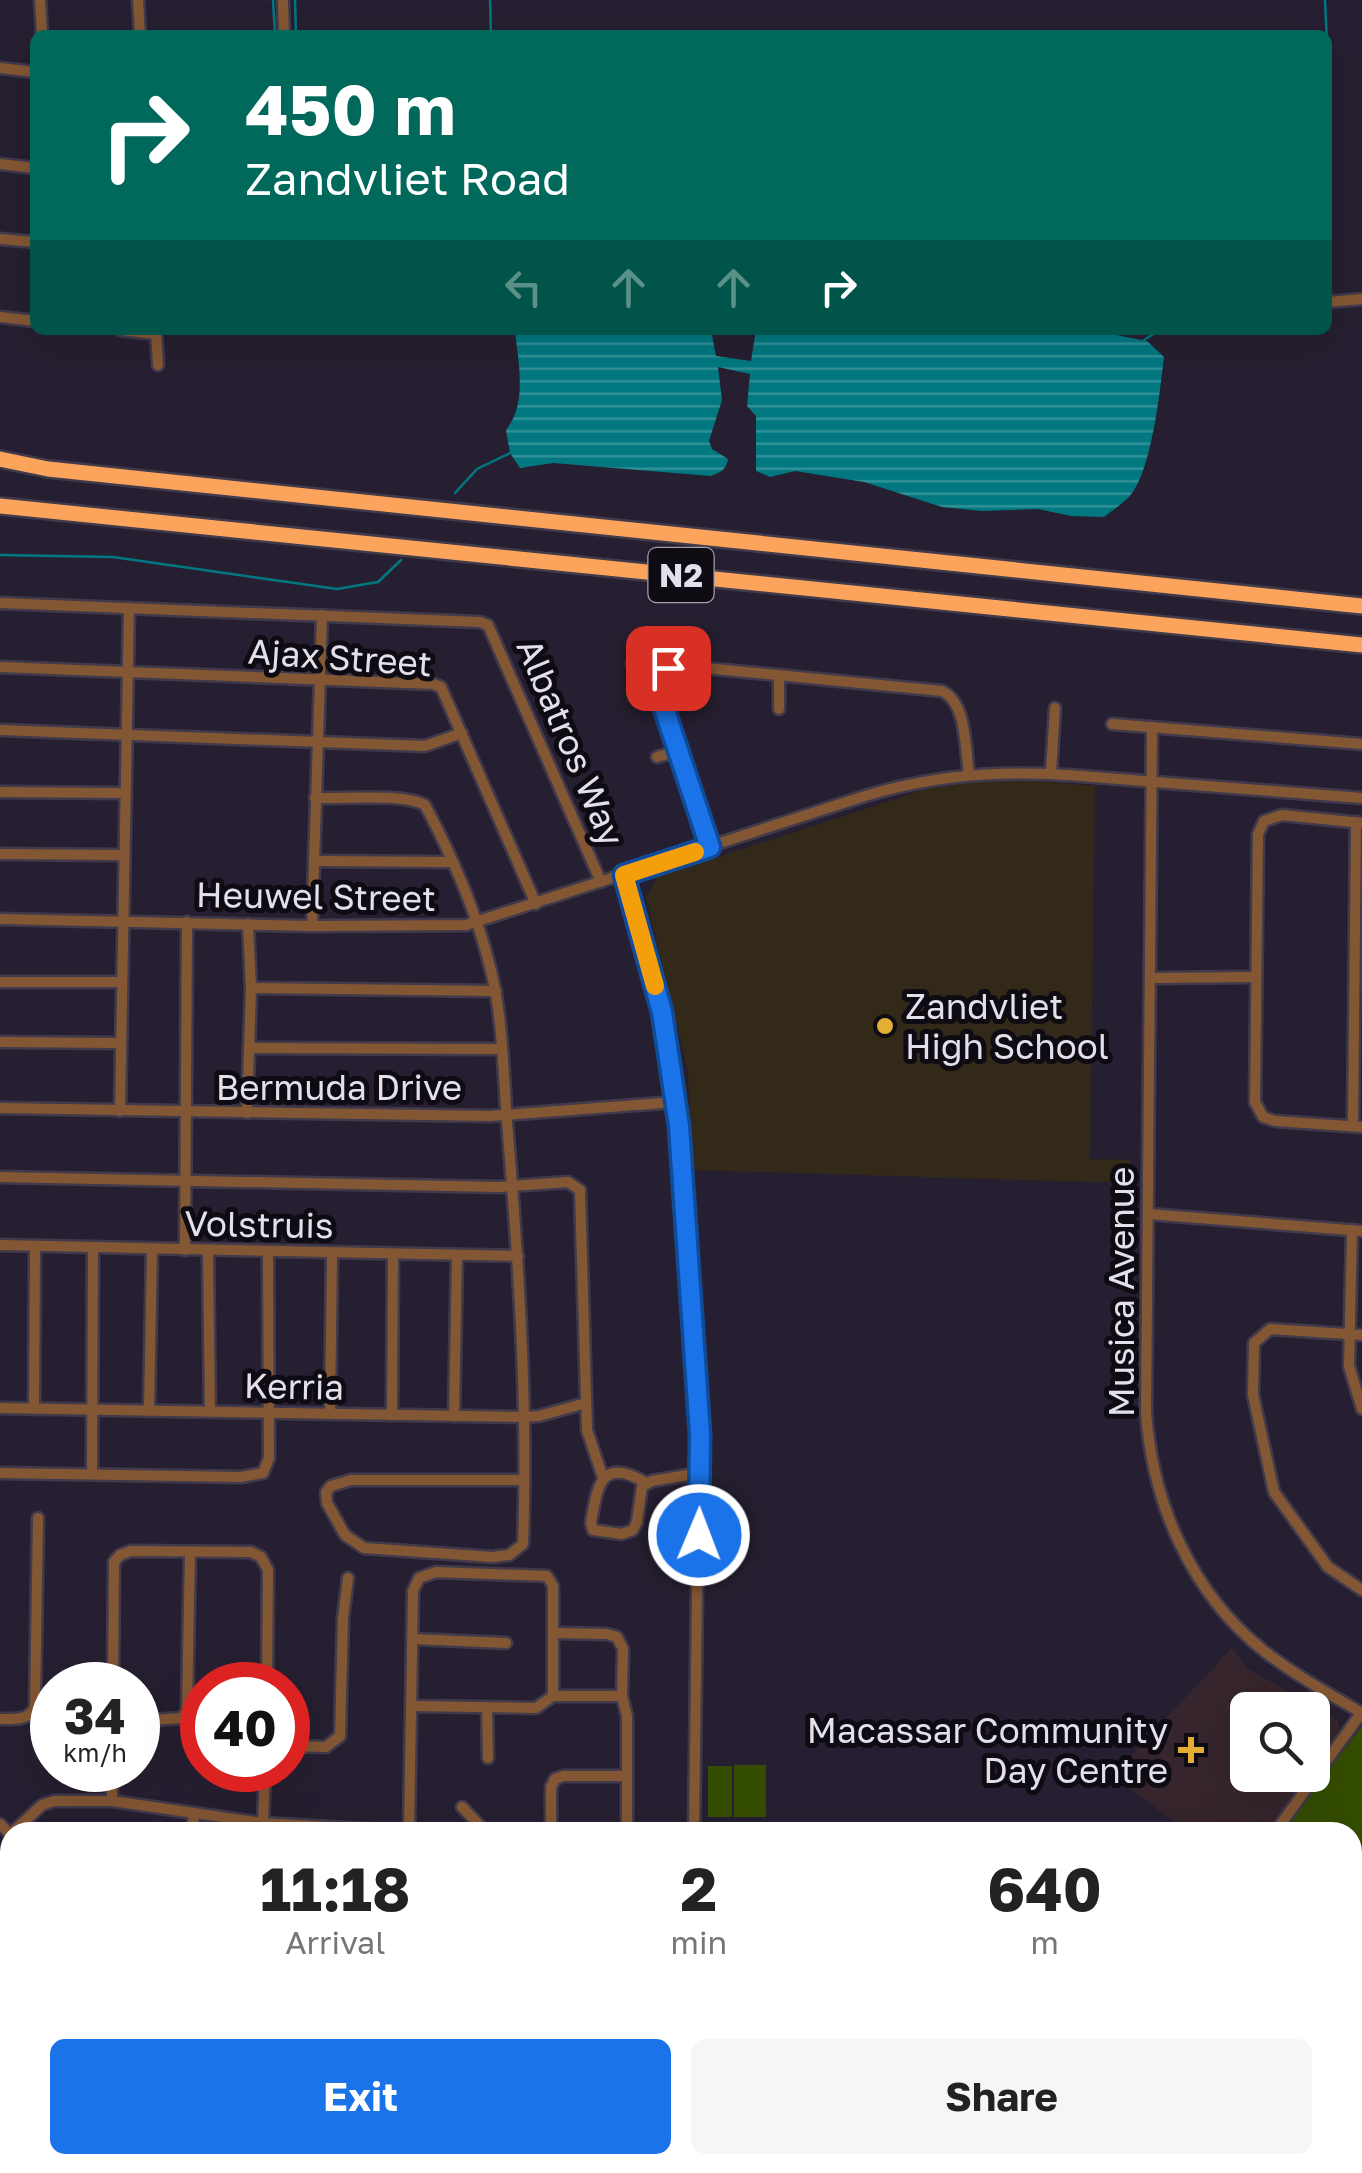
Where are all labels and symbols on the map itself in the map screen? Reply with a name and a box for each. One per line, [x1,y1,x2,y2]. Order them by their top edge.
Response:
road number: N2 [648,548,714,602]
pin [626,626,711,711]
street label: Ajax Street [247,630,433,684]
street label: Albatros Way [508,632,634,852]
street label: Heuwel Street [196,873,436,919]
place label: Zandvliet High School [905,985,1109,1067]
marker: Zandvliet High School [874,1015,896,1037]
street label: Bermuda Drive [216,1066,462,1108]
street label: Musica Avenue [1100,1167,1142,1417]
street label: Volstruis [184,1202,334,1246]
street label: Kerria [244,1364,344,1408]
position arrow [647,1483,751,1587]
speed limit sign: 40 [180,1662,310,1792]
place label: Macassar Community Day Centre [807,1709,1168,1791]
marker: Macassar Community Day Centre [1178,1737,1204,1763]

